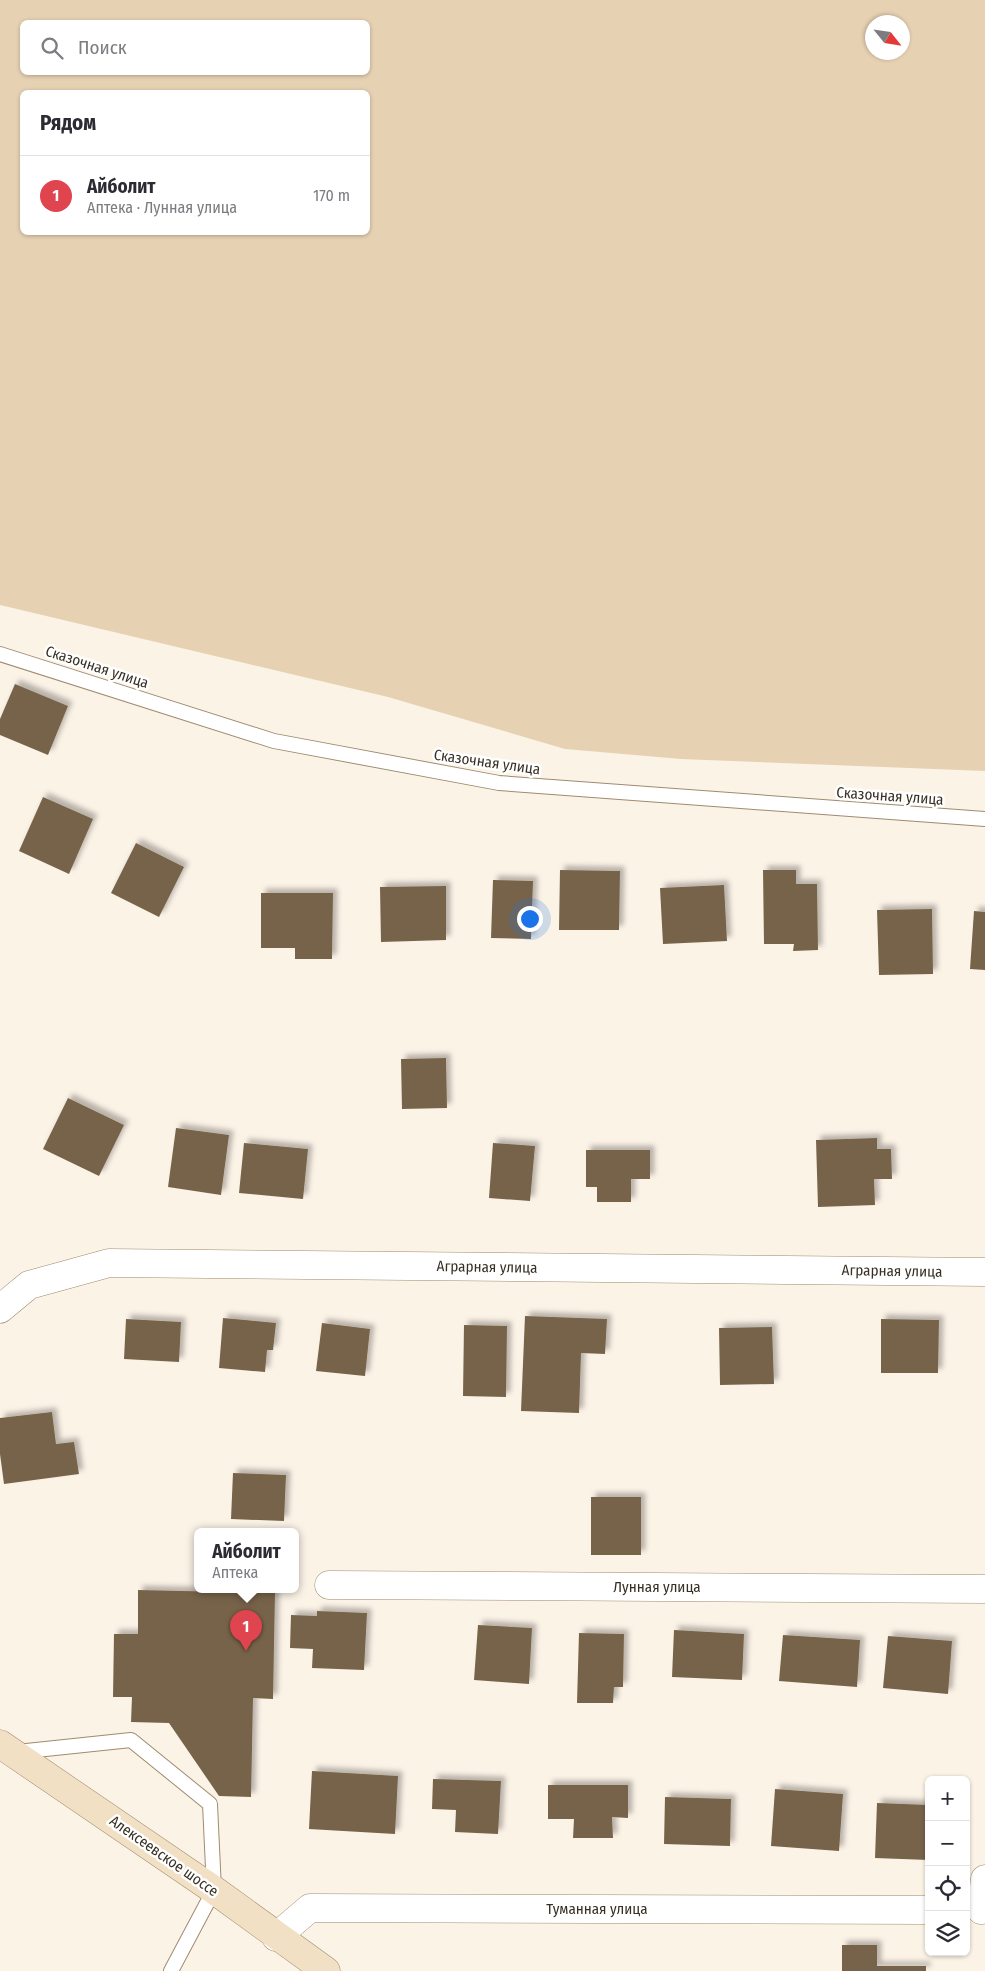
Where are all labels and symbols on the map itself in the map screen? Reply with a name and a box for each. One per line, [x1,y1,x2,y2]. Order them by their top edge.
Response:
north arrow [865,15,910,60]
street label: Сказочная улица [43,642,151,692]
street label: Сказочная улица [433,746,541,778]
street label: Сказочная улица [836,783,944,809]
your location [517,906,543,932]
street label: Аграрная улица [436,1257,538,1277]
street label: Аграрная улица [841,1261,943,1281]
street label: Лунная улица [613,1578,701,1596]
pin: 1 [230,1610,262,1651]
street label: Алексеевское шоссе [106,1812,222,1900]
street label: Туманная улица [546,1900,648,1918]

